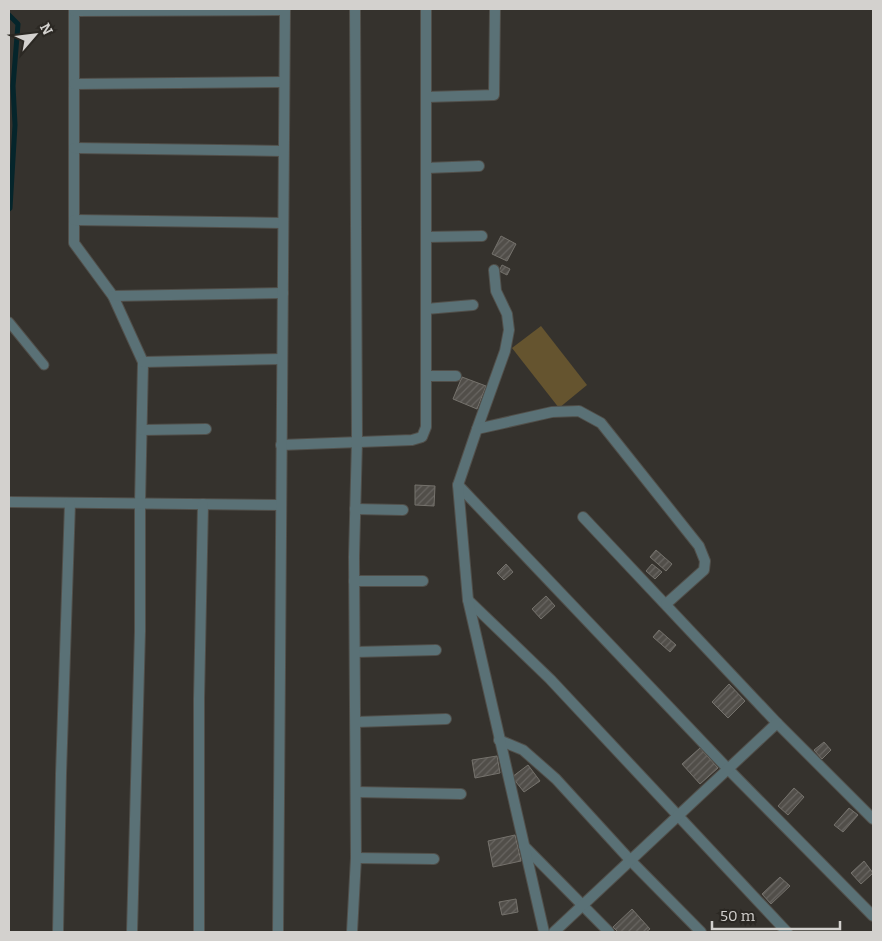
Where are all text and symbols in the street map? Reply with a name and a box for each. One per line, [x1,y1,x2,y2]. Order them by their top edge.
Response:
north arrow [10,10,60,60]
text: N [36,20,56,38]
scale bar [712,898,840,930]
text: 50 m [720,907,756,925]

